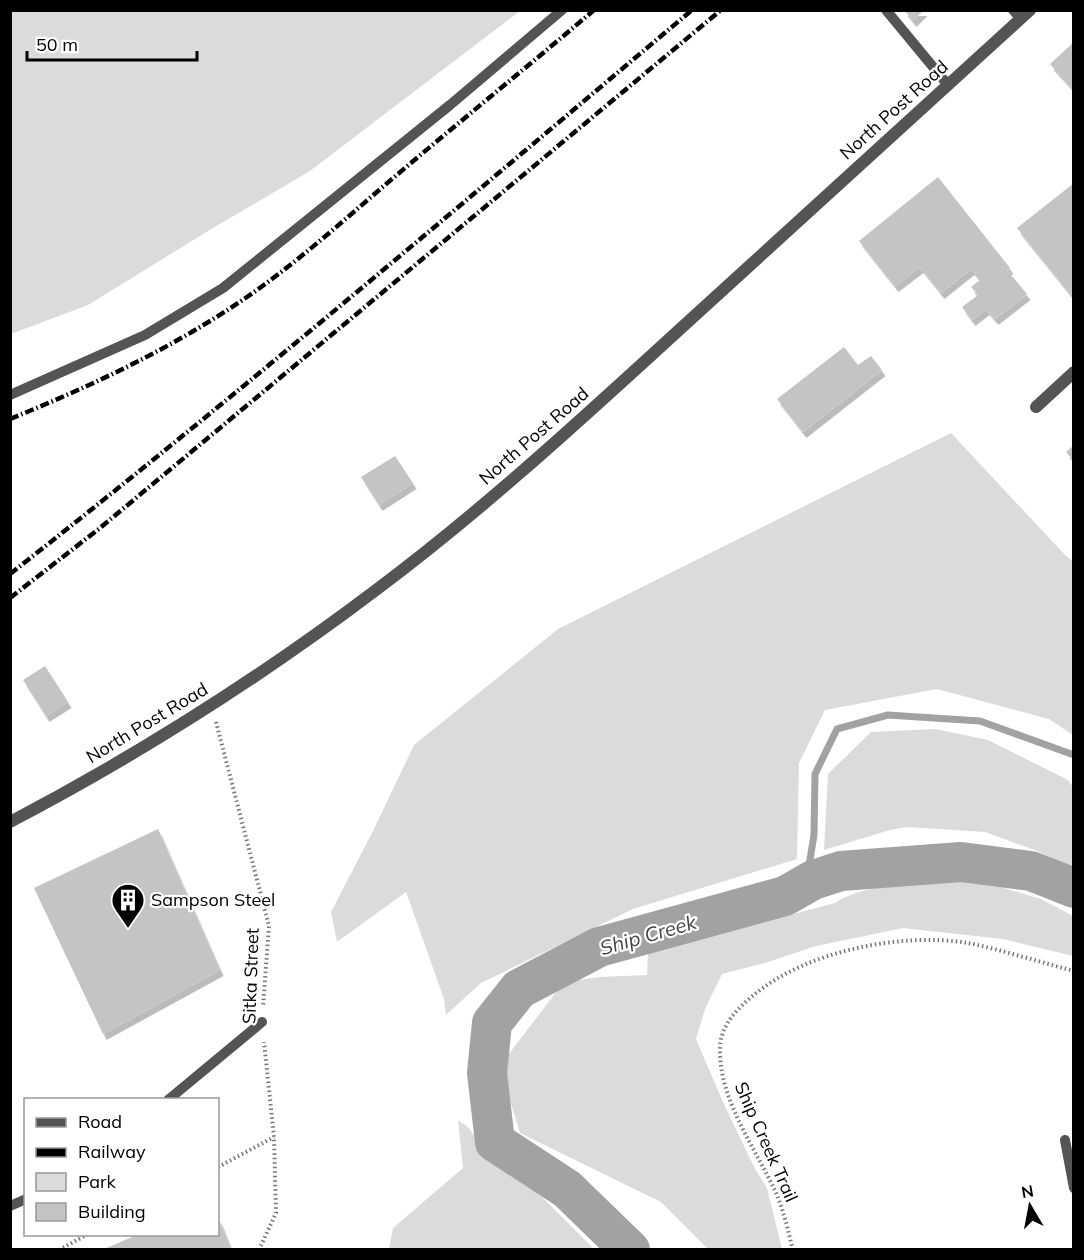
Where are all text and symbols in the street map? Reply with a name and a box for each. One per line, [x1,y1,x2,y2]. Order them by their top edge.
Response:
scale bar [27,24,196,62]
text: 50 m [36,33,78,56]
street label: North Post Road [835,55,953,164]
street label: North Post Road [474,382,593,490]
street label: North Post Road [82,677,212,768]
building icon: Sampson Steel [110,882,146,929]
place label: Sampson Steel [151,888,275,911]
water label: Ship Creek [597,909,700,960]
street label: Sitka Street [237,927,264,1024]
street label: Ship Creek Trail [730,1078,803,1205]
legend [24,1098,219,1236]
text: Road [78,1110,122,1133]
text: Railway [78,1140,146,1163]
text: Park [78,1170,117,1193]
north arrow [1000,1176,1060,1236]
text: N [1020,1180,1035,1202]
text: Building [78,1200,146,1223]

